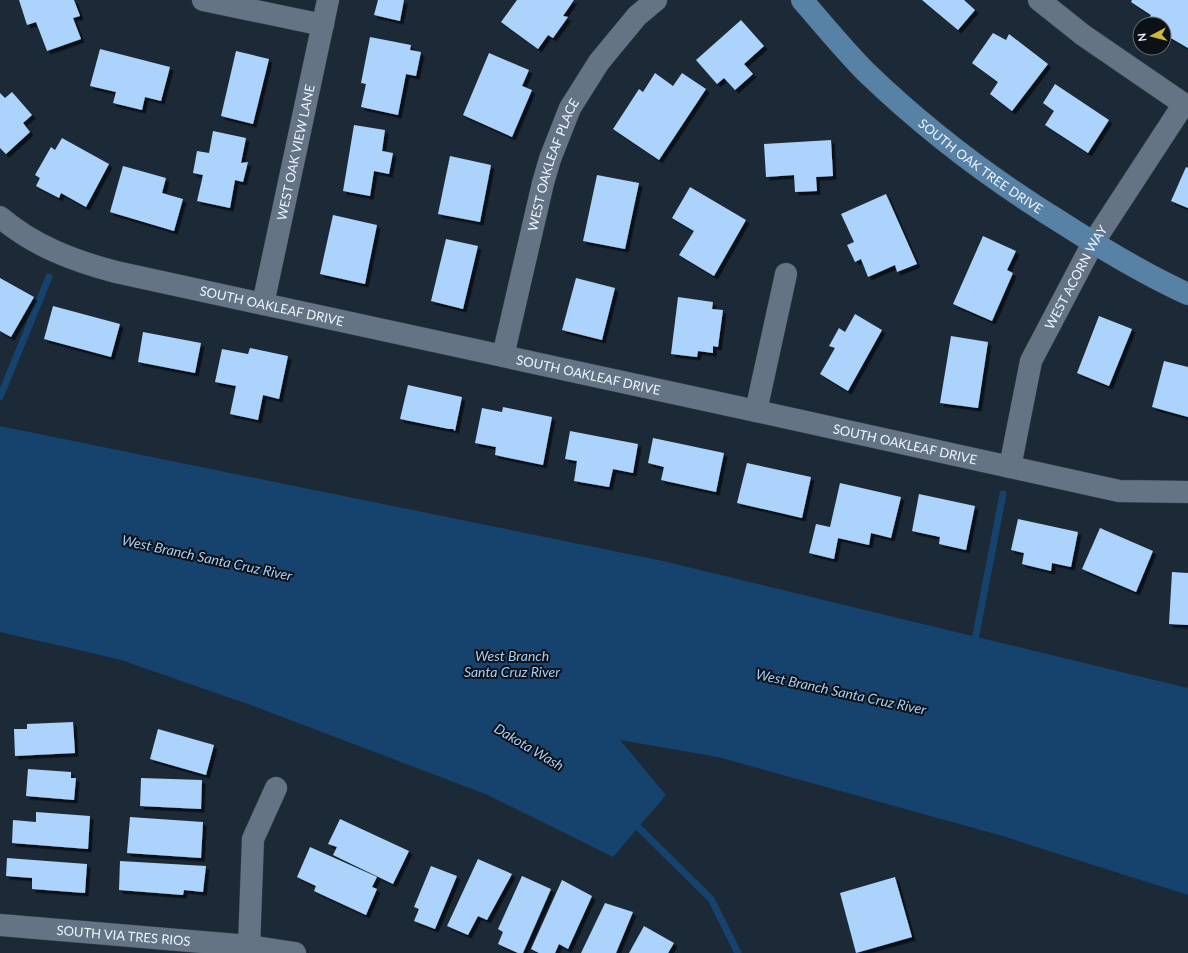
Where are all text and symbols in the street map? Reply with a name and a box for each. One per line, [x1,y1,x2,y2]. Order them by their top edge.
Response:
north arrow [1132,16,1172,56]
text: N [1135,32,1149,42]
street label: WEST OAK VIEW LANE [273,83,318,222]
street label: WEST OAKLEAF PLACE [524,95,582,233]
street label: SOUTH OAK TREE DRIVE [915,115,1046,217]
street label: WEST ACORN WAY [1041,221,1111,332]
street label: SOUTH OAKLEAF DRIVE [198,282,345,329]
street label: SOUTH OAKLEAF DRIVE [515,351,662,398]
street label: SOUTH OAKLEAF DRIVE [831,420,979,467]
water label: West Branch Santa Cruz River [120,531,294,584]
water label: West Branch Santa Cruz River [464,647,560,680]
water label: West Branch Santa Cruz River [754,665,928,718]
water label: Dakota Wash [491,719,567,774]
street label: SOUTH VIA TRES RIOS [56,922,191,949]

